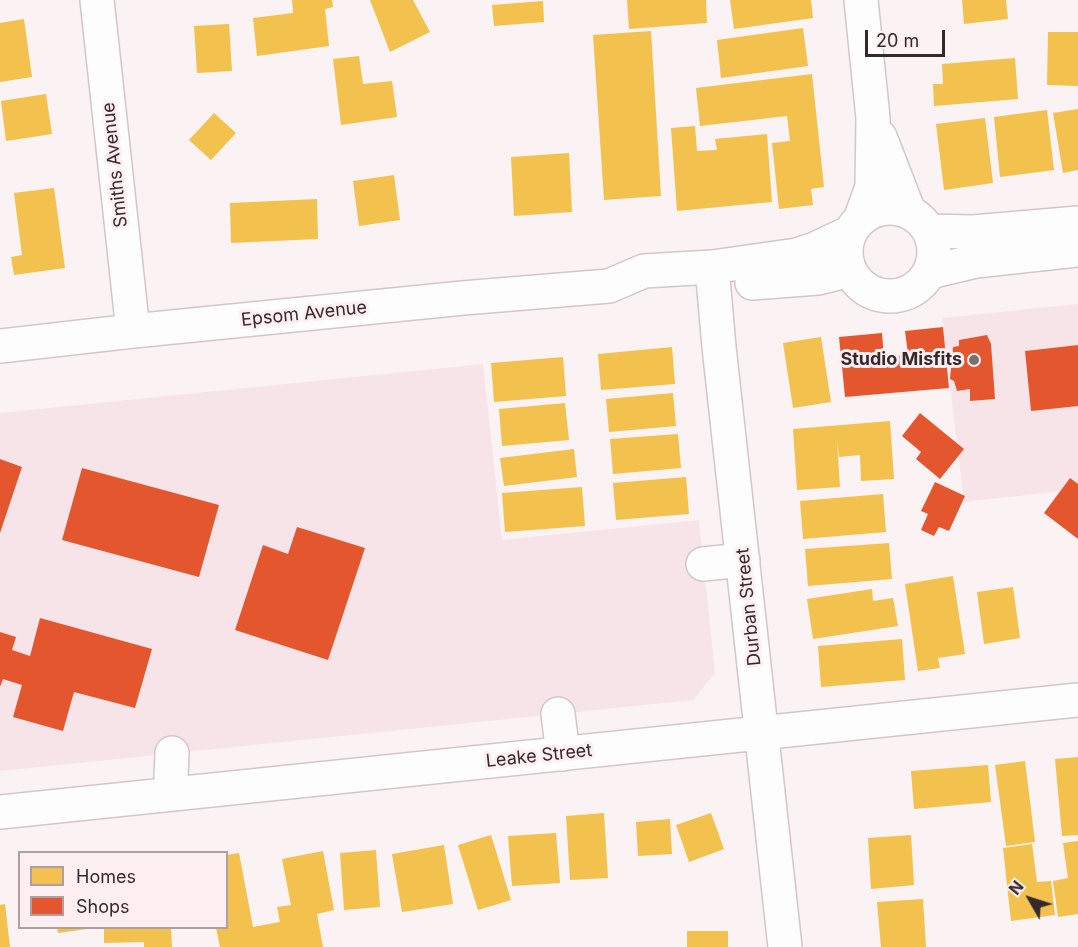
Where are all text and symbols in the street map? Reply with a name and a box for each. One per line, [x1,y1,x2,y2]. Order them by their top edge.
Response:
scale bar [868,18,948,56]
text: 20 m [876,30,919,51]
street label: Smiths Avenue [98,101,132,229]
street label: Epsom Avenue [240,297,368,331]
place label: Studio Misfits [840,349,962,371]
marker: Studio Misfits [967,353,981,367]
street label: Durban Street [732,547,766,667]
street label: Leake Street [485,740,593,772]
legend [18,851,228,929]
text: Homes [76,866,136,887]
north arrow [1000,869,1060,929]
text: N [1004,877,1028,899]
text: Shops [76,896,130,917]

